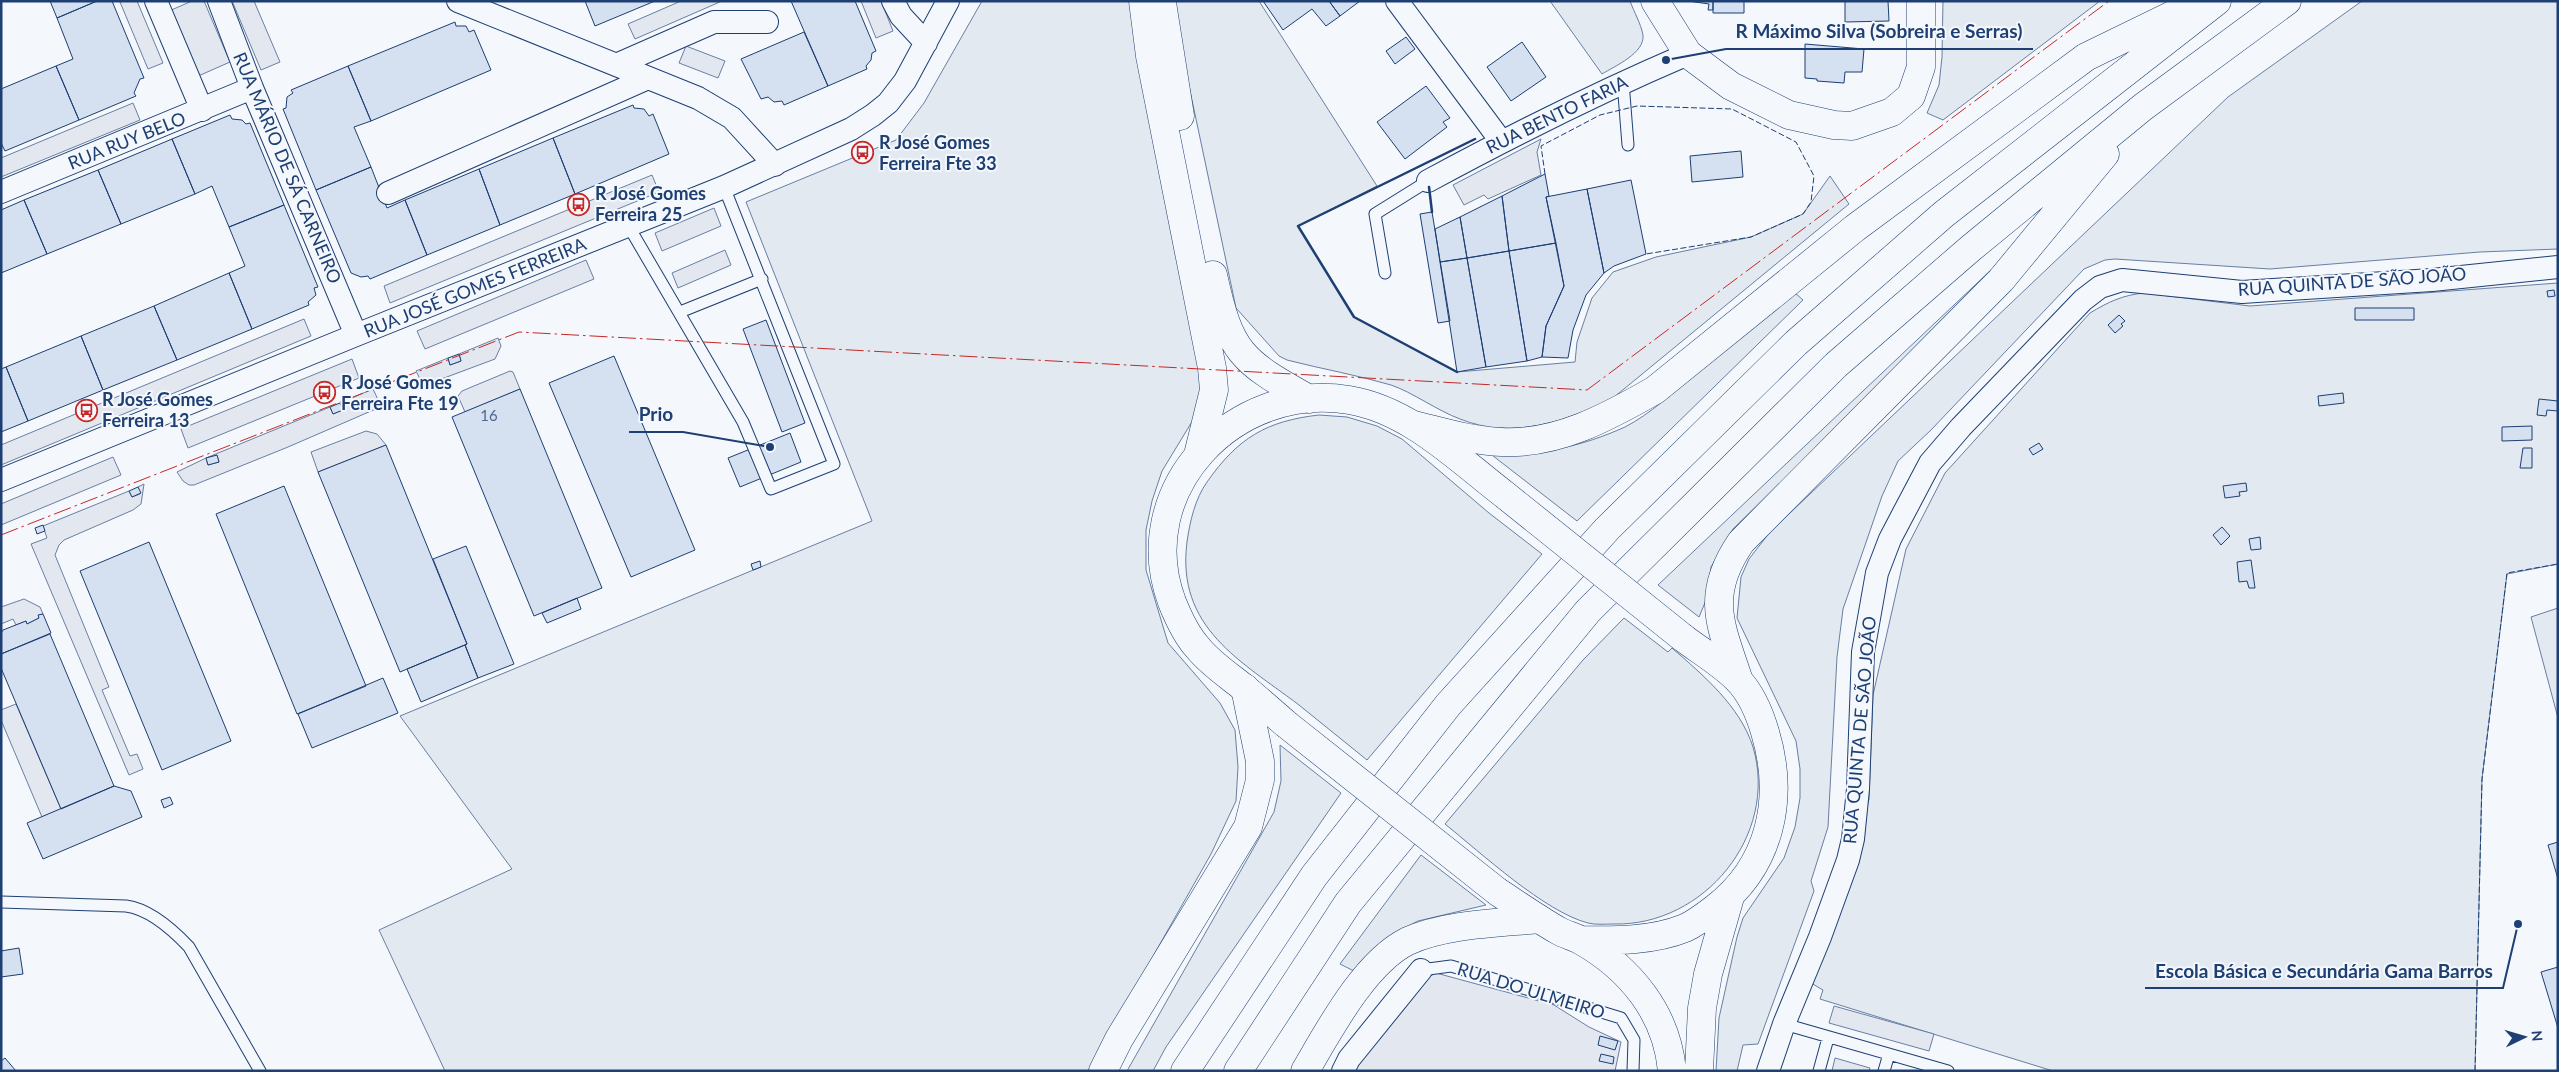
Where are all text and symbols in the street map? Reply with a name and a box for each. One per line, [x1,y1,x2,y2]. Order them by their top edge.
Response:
callout: R Máximo Silva (Sobreira e Serras) [1726,15,2033,49]
text: R Máximo Silva (Sobreira e Serras) [1736,19,2022,42]
street label: RUA MÁRIO DE SÁ CARNEIRO [229,49,347,287]
street label: RUA BENTO FARIA [1482,70,1632,158]
street label: RUA RUY BELO [65,106,189,174]
place label: R José Gomes Ferreira Fte 33 [879,131,997,174]
bus stop icon: R José Gomes Ferreira Fte 33 [851,141,875,165]
place label: R José Gomes Ferreira 25 [595,182,706,225]
bus stop icon: R José Gomes Ferreira 25 [567,192,591,216]
street label: RUA JOSÉ GOMES FERREIRA [360,232,590,342]
street label: RUA QUINTA DE SÃO JOÃO [2237,262,2467,300]
place label: R José Gomes Ferreira Fte 19 [341,371,459,414]
bus stop icon: R José Gomes Ferreira Fte 19 [313,381,337,405]
place label: R José Gomes Ferreira 13 [102,388,213,431]
bus stop icon: R José Gomes Ferreira 13 [74,398,98,422]
callout: Prio [629,398,683,432]
text: Prio [639,402,673,425]
house number: 16 [480,406,498,424]
street label: RUA QUINTA DE SÃO JOÃO [1838,615,1880,845]
callout: Escola Básica e Secundária Gama Barros [2145,954,2503,988]
street label: RUA DO ULMEIRO [1455,957,1608,1023]
text: Escola Básica e Secundária Gama Barros [2155,959,2493,982]
north arrow [2499,1012,2549,1062]
text: N [2529,1030,2546,1042]

